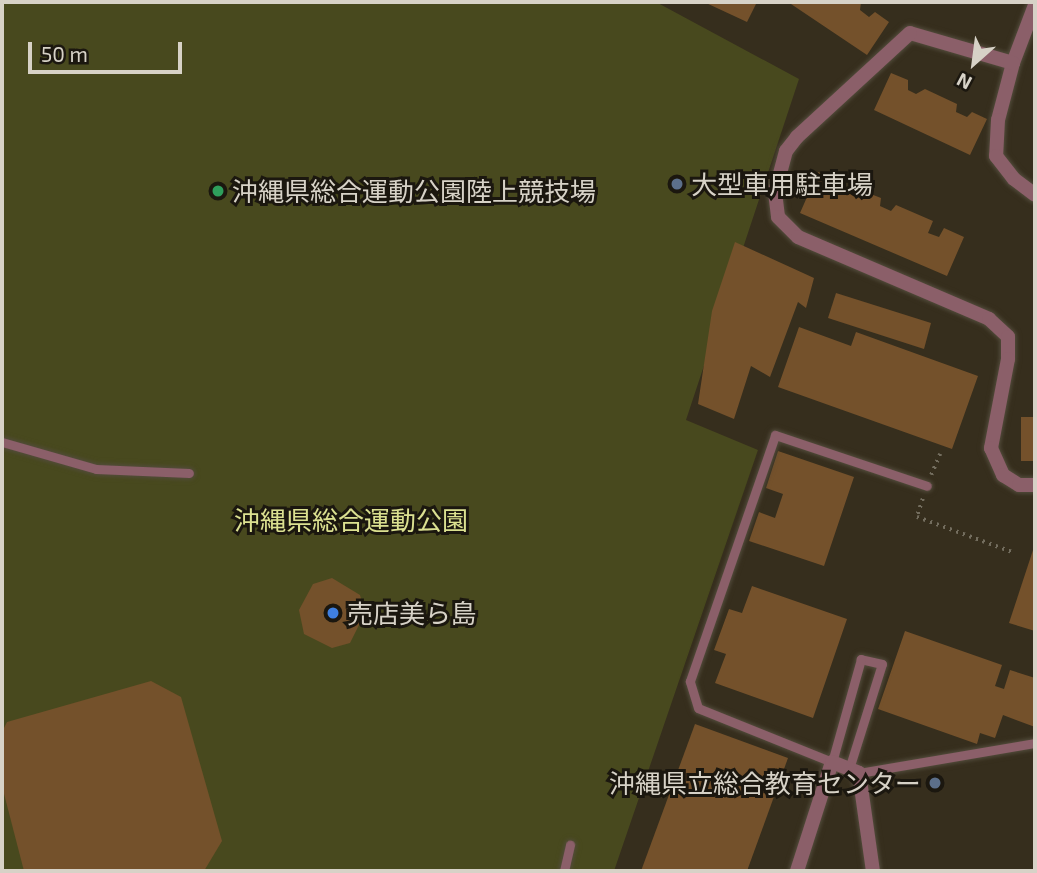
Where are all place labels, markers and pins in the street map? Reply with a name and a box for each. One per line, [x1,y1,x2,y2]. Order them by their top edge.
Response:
place label: 大型車用駐車場 [691,168,873,200]
place label: 沖縄県総合運動公園陸上競技場 [232,175,596,207]
marker: 大型車用駐車場 [669,176,685,192]
marker: 沖縄県総合運動公園陸上競技場 [210,183,226,199]
place label: 売店美ら島 [347,597,477,629]
marker: 売店美ら島 [325,605,341,621]
place label: 沖縄県立総合教育センター [609,767,921,799]
marker: 沖縄県立総合教育センター [927,775,943,791]

